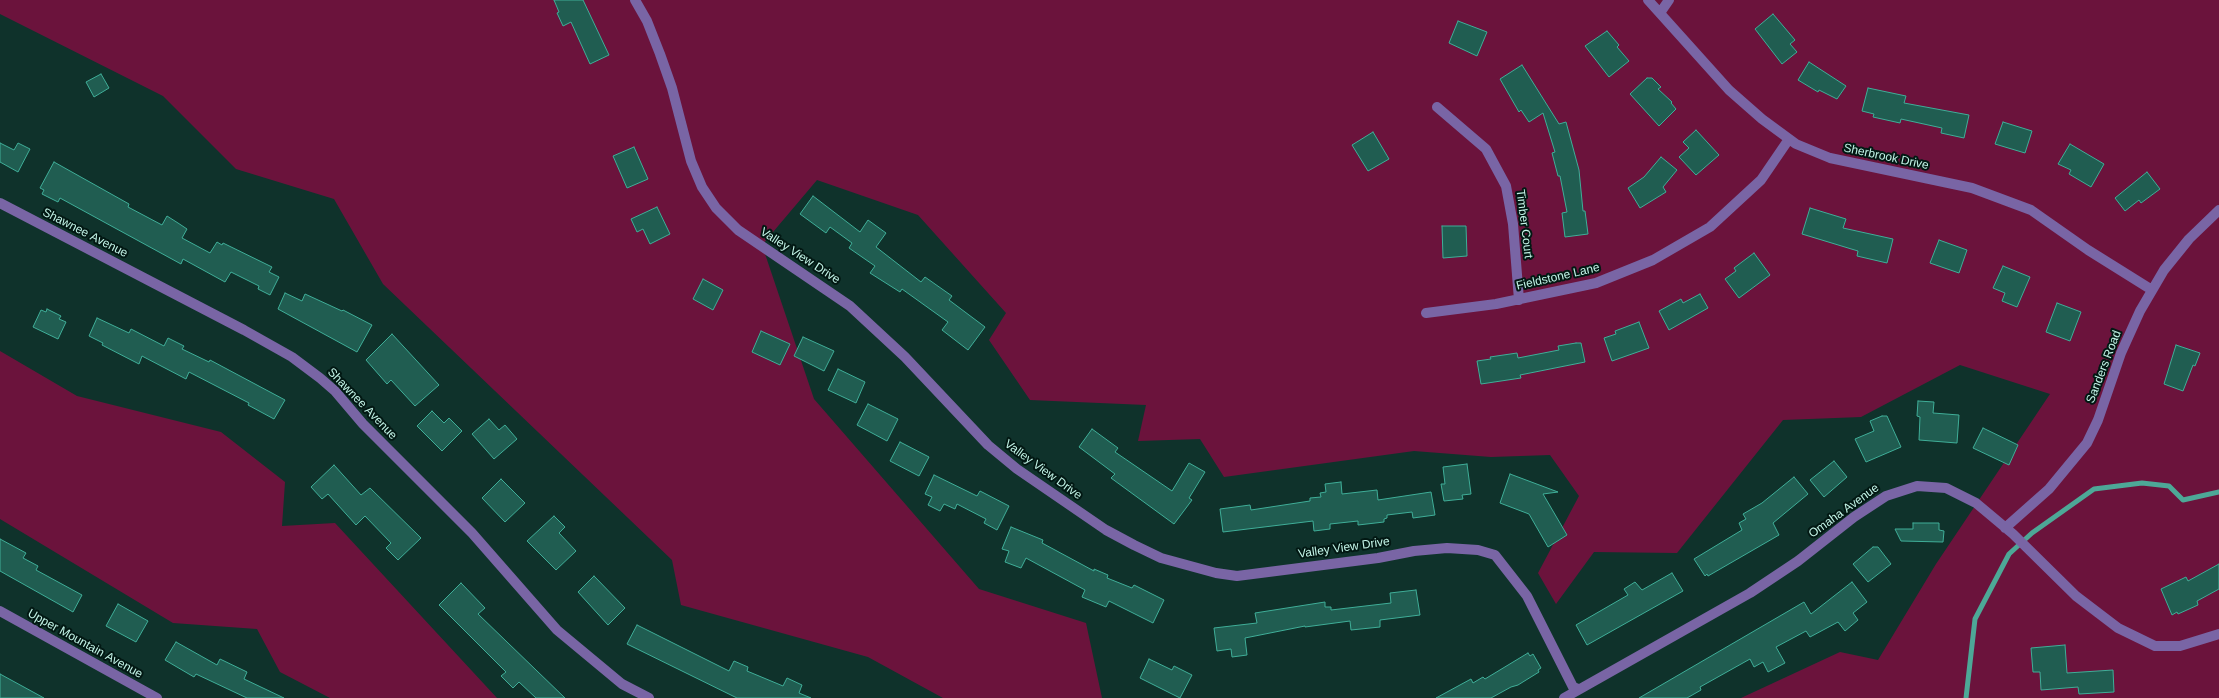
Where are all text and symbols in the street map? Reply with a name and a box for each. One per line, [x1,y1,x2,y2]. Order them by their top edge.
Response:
street label: Sherbrook Drive [1842,141,1930,173]
street label: Timber Court [1513,189,1535,259]
street label: Shawnee Avenue [40,205,130,261]
street label: Valley View Drive [757,225,843,287]
street label: Fieldstone Lane [1515,260,1601,294]
street label: Sanders Road [2084,329,2124,405]
street label: Shawnee Avenue [324,365,400,443]
street label: Valley View Drive [1001,437,1085,503]
street label: Omaha Avenue [1806,481,1882,541]
street label: Valley View Drive [1297,534,1391,562]
street label: Upper Mountain Avenue [25,606,145,682]

